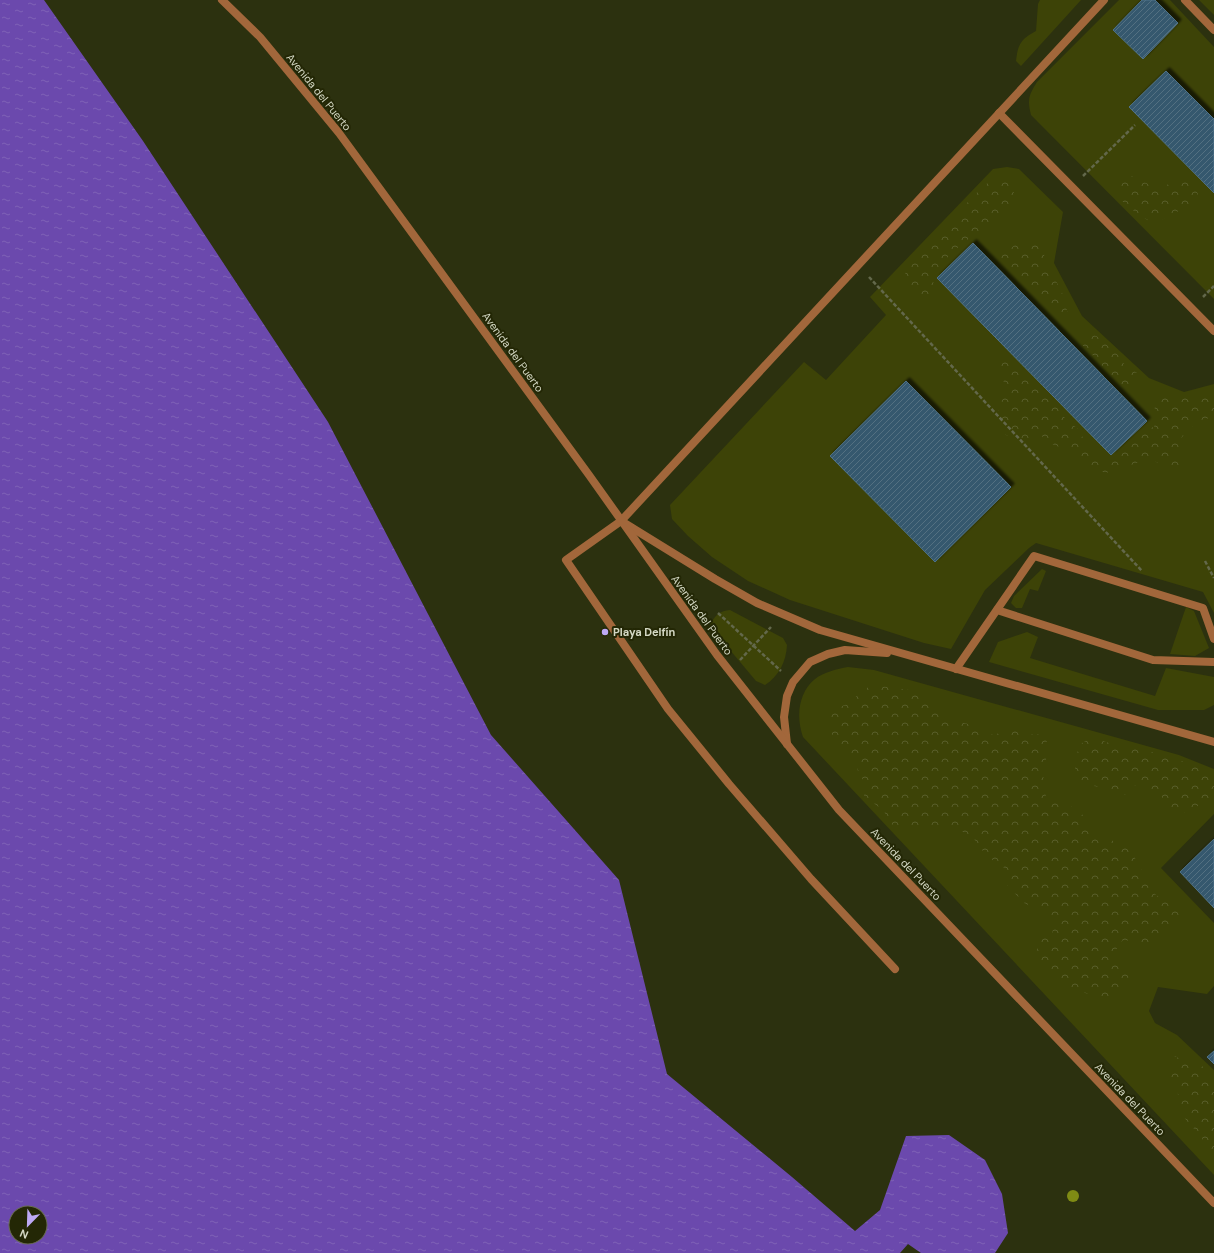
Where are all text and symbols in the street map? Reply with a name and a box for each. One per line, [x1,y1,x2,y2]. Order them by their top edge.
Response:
street label: Avenida del Puerto [284,50,354,134]
street label: Avenida del Puerto [479,309,547,395]
street label: Avenida del Puerto [668,572,736,658]
place label: Playa Delfín [613,625,676,639]
marker: Playa Delfín [600,627,610,637]
street label: Avenida del Puerto [868,825,944,903]
street label: Avenida del Puerto [1092,1060,1168,1138]
north arrow [8,1205,48,1245]
text: N [18,1226,31,1242]

